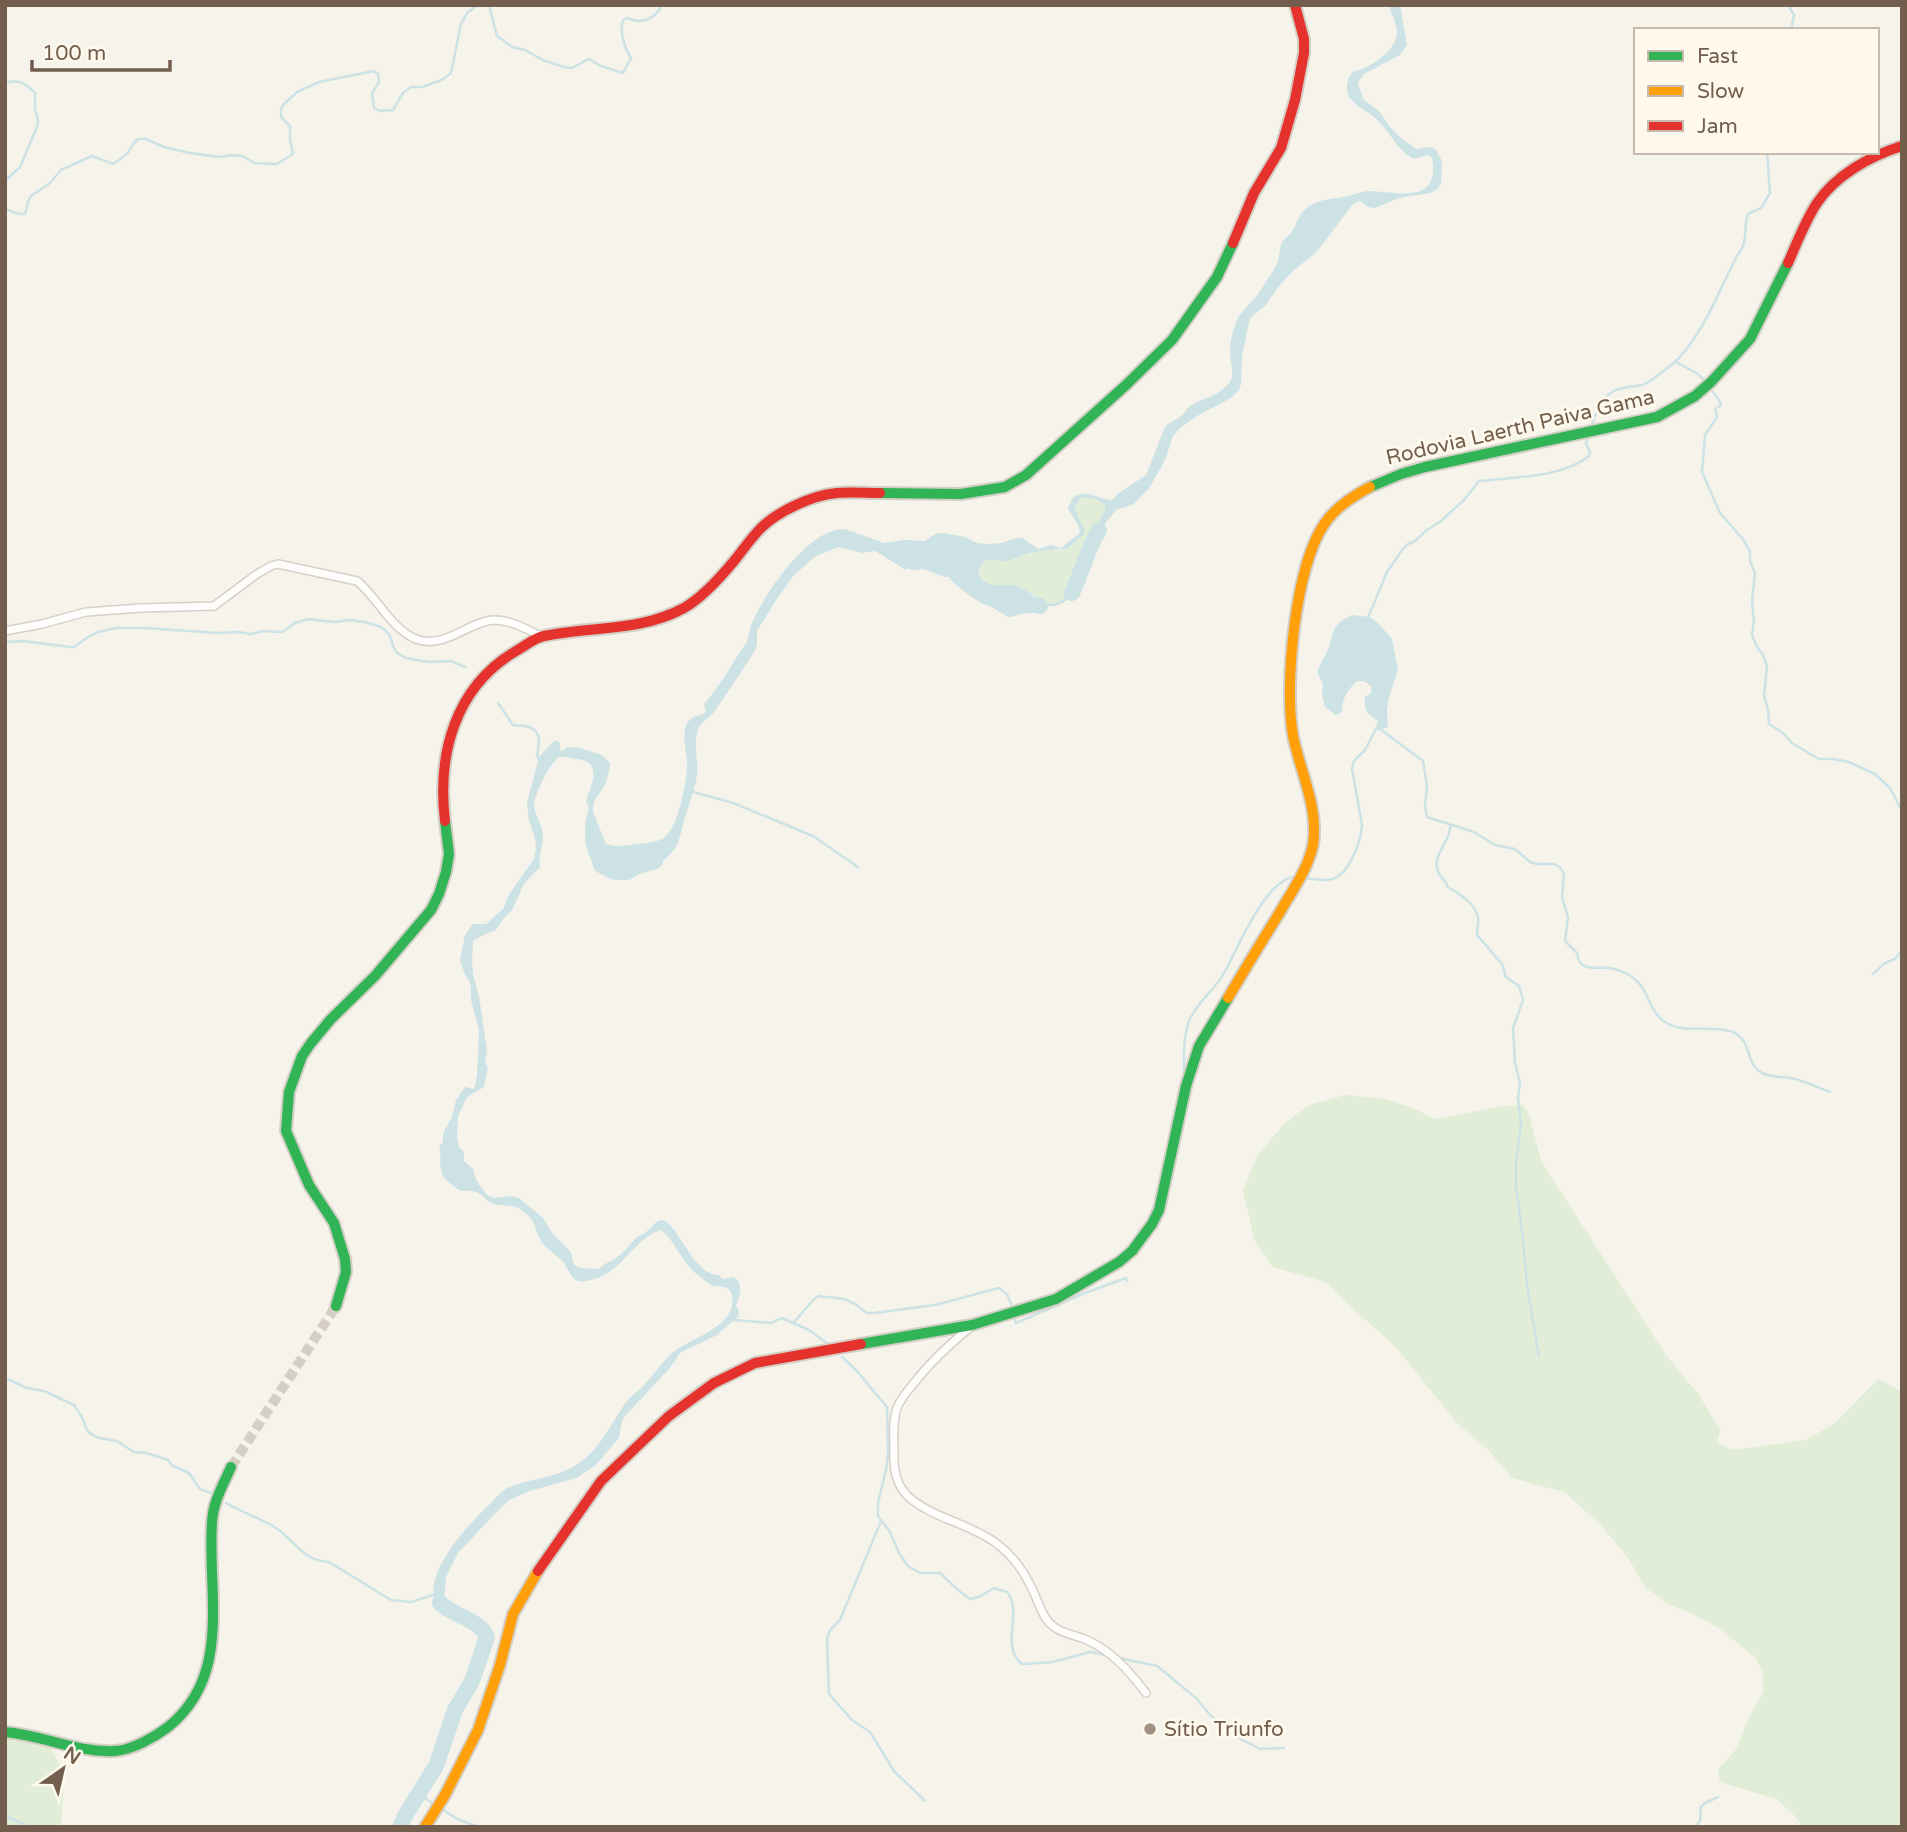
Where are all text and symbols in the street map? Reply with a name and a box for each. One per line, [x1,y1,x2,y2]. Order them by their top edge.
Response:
scale bar [32,28,170,72]
legend [1634,28,1879,154]
text: 100 m [42,41,106,66]
text: Fast [1697,44,1738,69]
text: Slow [1697,79,1745,104]
text: Jam [1697,114,1738,139]
street label: Rodovia Laerth Paiva Gama [1383,384,1657,471]
place label: Sítio Triunfo [1164,1717,1284,1742]
marker: Sítio Triunfo [1142,1721,1158,1737]
north arrow [28,1734,98,1804]
text: N [59,1742,84,1769]

